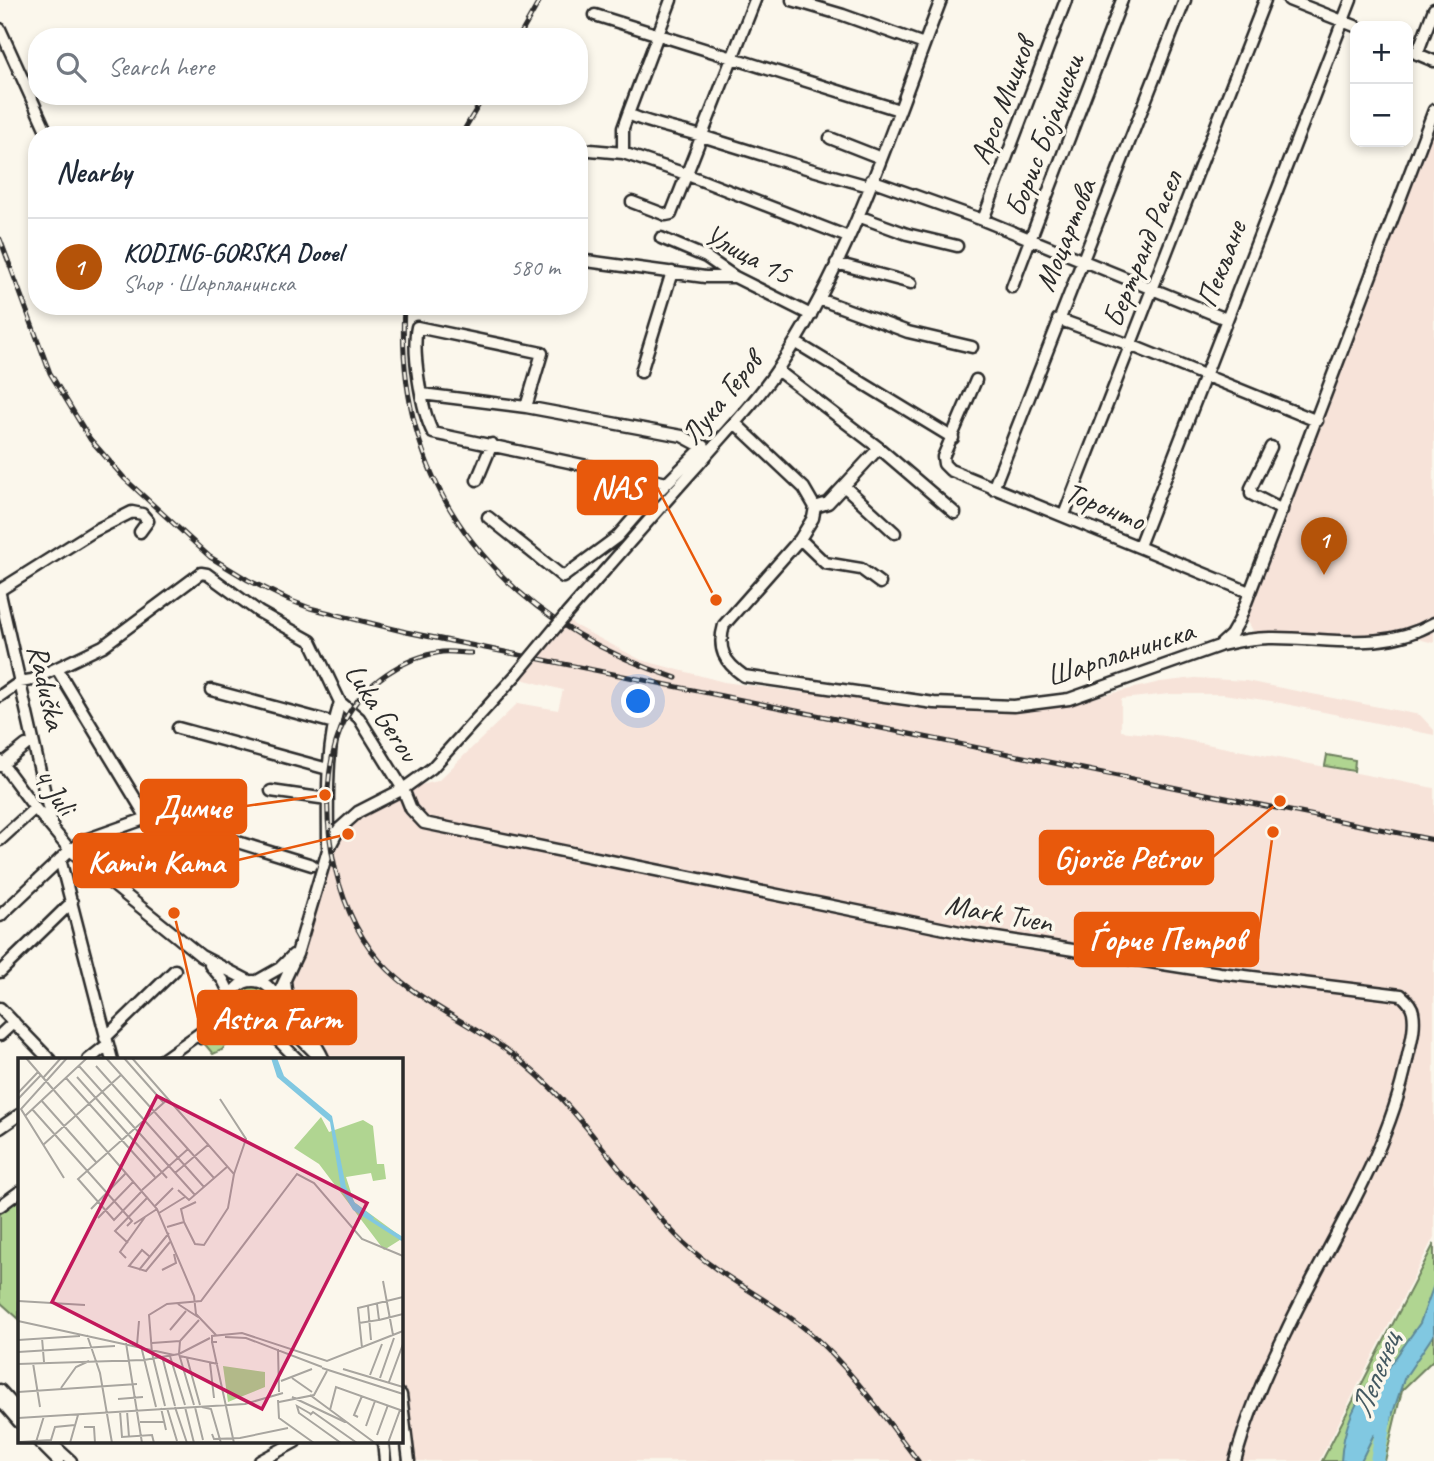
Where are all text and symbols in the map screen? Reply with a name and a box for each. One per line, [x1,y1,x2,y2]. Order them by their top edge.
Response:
map controls [1350,21,1413,147]
button: + [1350,21,1413,84]
search box [28,28,588,105]
street label: Арсо Мицков [961,28,1045,169]
street label: Борис Бојаџиски [996,47,1093,222]
icon: search [52,48,90,86]
text: Search here [108,50,214,83]
button: − [1350,84,1413,147]
text: Nearby [56,153,132,191]
street label: Бертранд Расел [1093,163,1191,333]
street label: Моцартова [1025,172,1105,297]
street label: Пекљане [1187,213,1256,313]
street label: Улица 15 [698,215,800,293]
text: KODING-GORSKA Dooel [123,236,343,269]
text: 1 [74,253,84,282]
text: 580 m [511,253,560,282]
text: Shop · Шарпланинска [123,269,295,298]
street label: Лука Геров [672,339,774,452]
callout: NAS [578,461,657,514]
text: NAS [591,467,648,508]
street label: Торонто [1060,473,1152,540]
pin: 1 [1301,517,1347,575]
street label: Шарпланинска [1041,611,1201,695]
street label: Raduška [19,641,76,735]
street label: Luka Gerov [336,656,429,771]
your location [621,684,655,718]
street label: 4 Juli [23,759,87,826]
callout: Димче [141,780,246,833]
text: Димче [154,787,234,828]
callout: Gjorče Petrov [1040,831,1213,884]
callout: Kamin Kama [74,834,238,887]
text: Gjorče Petrov [1054,837,1203,878]
text: Kamin Kama [87,841,227,882]
street label: Mark Tven [942,885,1057,941]
callout: Ѓорче Петров [1075,913,1258,966]
text: Ѓорче Петров [1089,919,1250,960]
callout: Astra Farm [198,991,356,1044]
text: Astra Farm [212,998,344,1039]
inset map [18,1058,402,1444]
water label: Лепенец [1340,1324,1411,1423]

